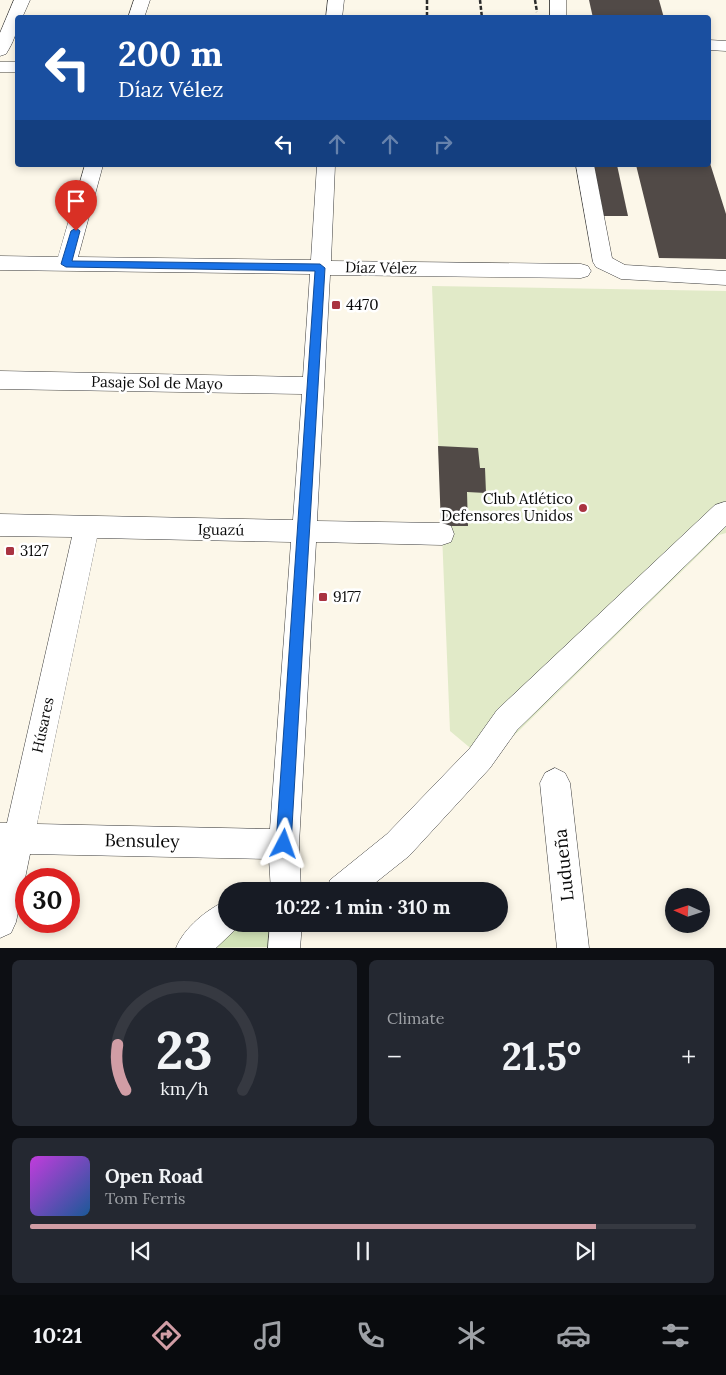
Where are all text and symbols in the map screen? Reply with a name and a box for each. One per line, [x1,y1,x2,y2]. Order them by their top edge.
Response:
text: 200 m [118,31,223,76]
icon: left [35,35,100,100]
text: Díaz Vélez [118,75,224,103]
icon: left [270,130,298,158]
icon: ahead [323,130,351,158]
icon: ahead [376,130,404,158]
icon: right [429,130,457,158]
pin [55,180,97,231]
icon: arrive [62,187,90,215]
street label: Díaz Vélez [345,257,417,278]
place label: 4470 [346,295,379,314]
marker: 4470 [330,299,342,311]
street label: Pasaje Sol de Mayo [91,372,223,393]
place label: Club Atlético Defensores Unidos [441,489,573,525]
marker: Club Atlético Defensores Unidos [577,502,589,514]
street label: Iguazú [198,520,244,539]
place label: 3127 [20,541,49,560]
marker: 3127 [4,545,16,557]
place label: 9177 [333,587,361,606]
marker: 9177 [317,591,329,603]
street label: Húsares [27,695,58,755]
position arrow [257,817,309,869]
street label: Bensuley [104,828,180,853]
street label: Ludueña [548,828,579,902]
speed limit sign: 30 [15,868,80,933]
north arrow [665,888,710,932]
map controls [665,888,710,933]
text: 10:22 · 1 min · 310 m [276,895,450,919]
text: Climate [387,1008,444,1028]
text: 23 [156,1017,213,1083]
text: 21.5° [502,1032,581,1080]
text: − [387,1039,402,1075]
text: + [681,1039,696,1075]
text: km/h [160,1077,209,1100]
text: Open Road [105,1164,203,1188]
text: Tom Ferris [105,1188,185,1208]
icon: previous [127,1237,155,1265]
icon: pause [349,1237,377,1265]
icon: next [571,1237,599,1265]
icon: directions [149,1318,184,1353]
icon: music [251,1318,286,1353]
icon: phone [353,1318,388,1353]
icon: climate [454,1318,489,1353]
icon: car [556,1318,591,1353]
icon: filters [658,1318,693,1353]
text: 10:21 [33,1321,82,1349]

